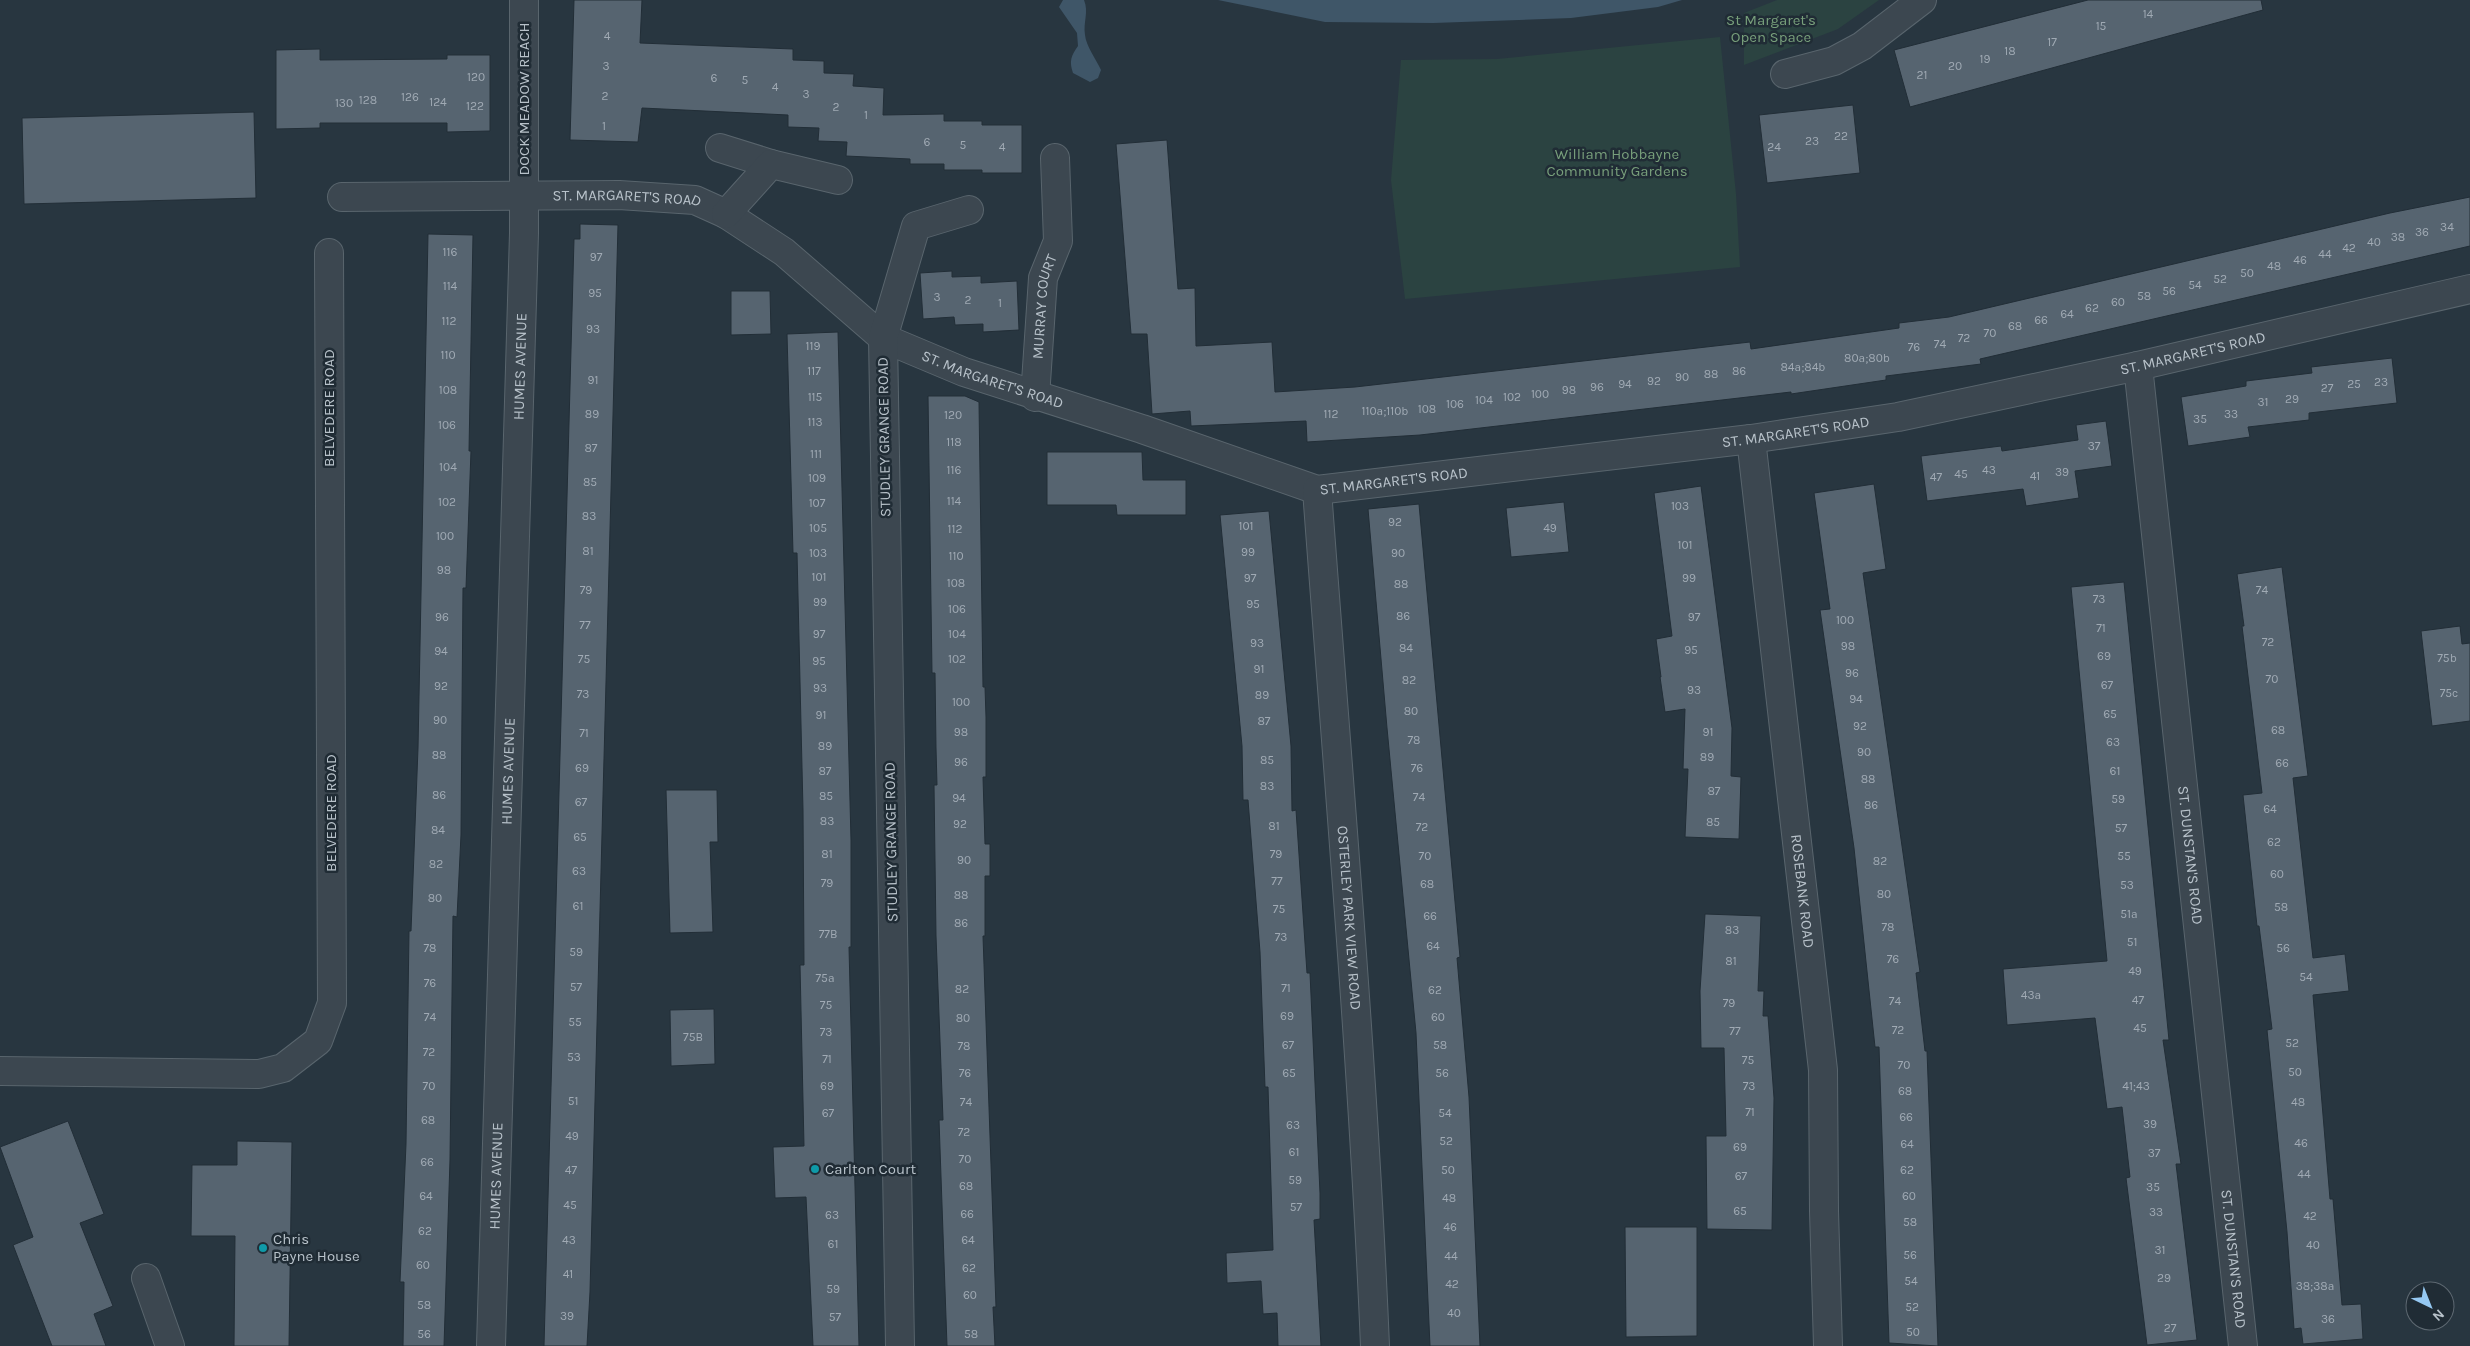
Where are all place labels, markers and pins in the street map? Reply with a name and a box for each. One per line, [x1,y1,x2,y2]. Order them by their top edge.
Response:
place label: Carlton Court [825,1160,916,1178]
marker: Carlton Court [809,1163,821,1175]
place label: Chris Payne House [273,1230,360,1265]
marker: Chris Payne House [257,1242,269,1254]

